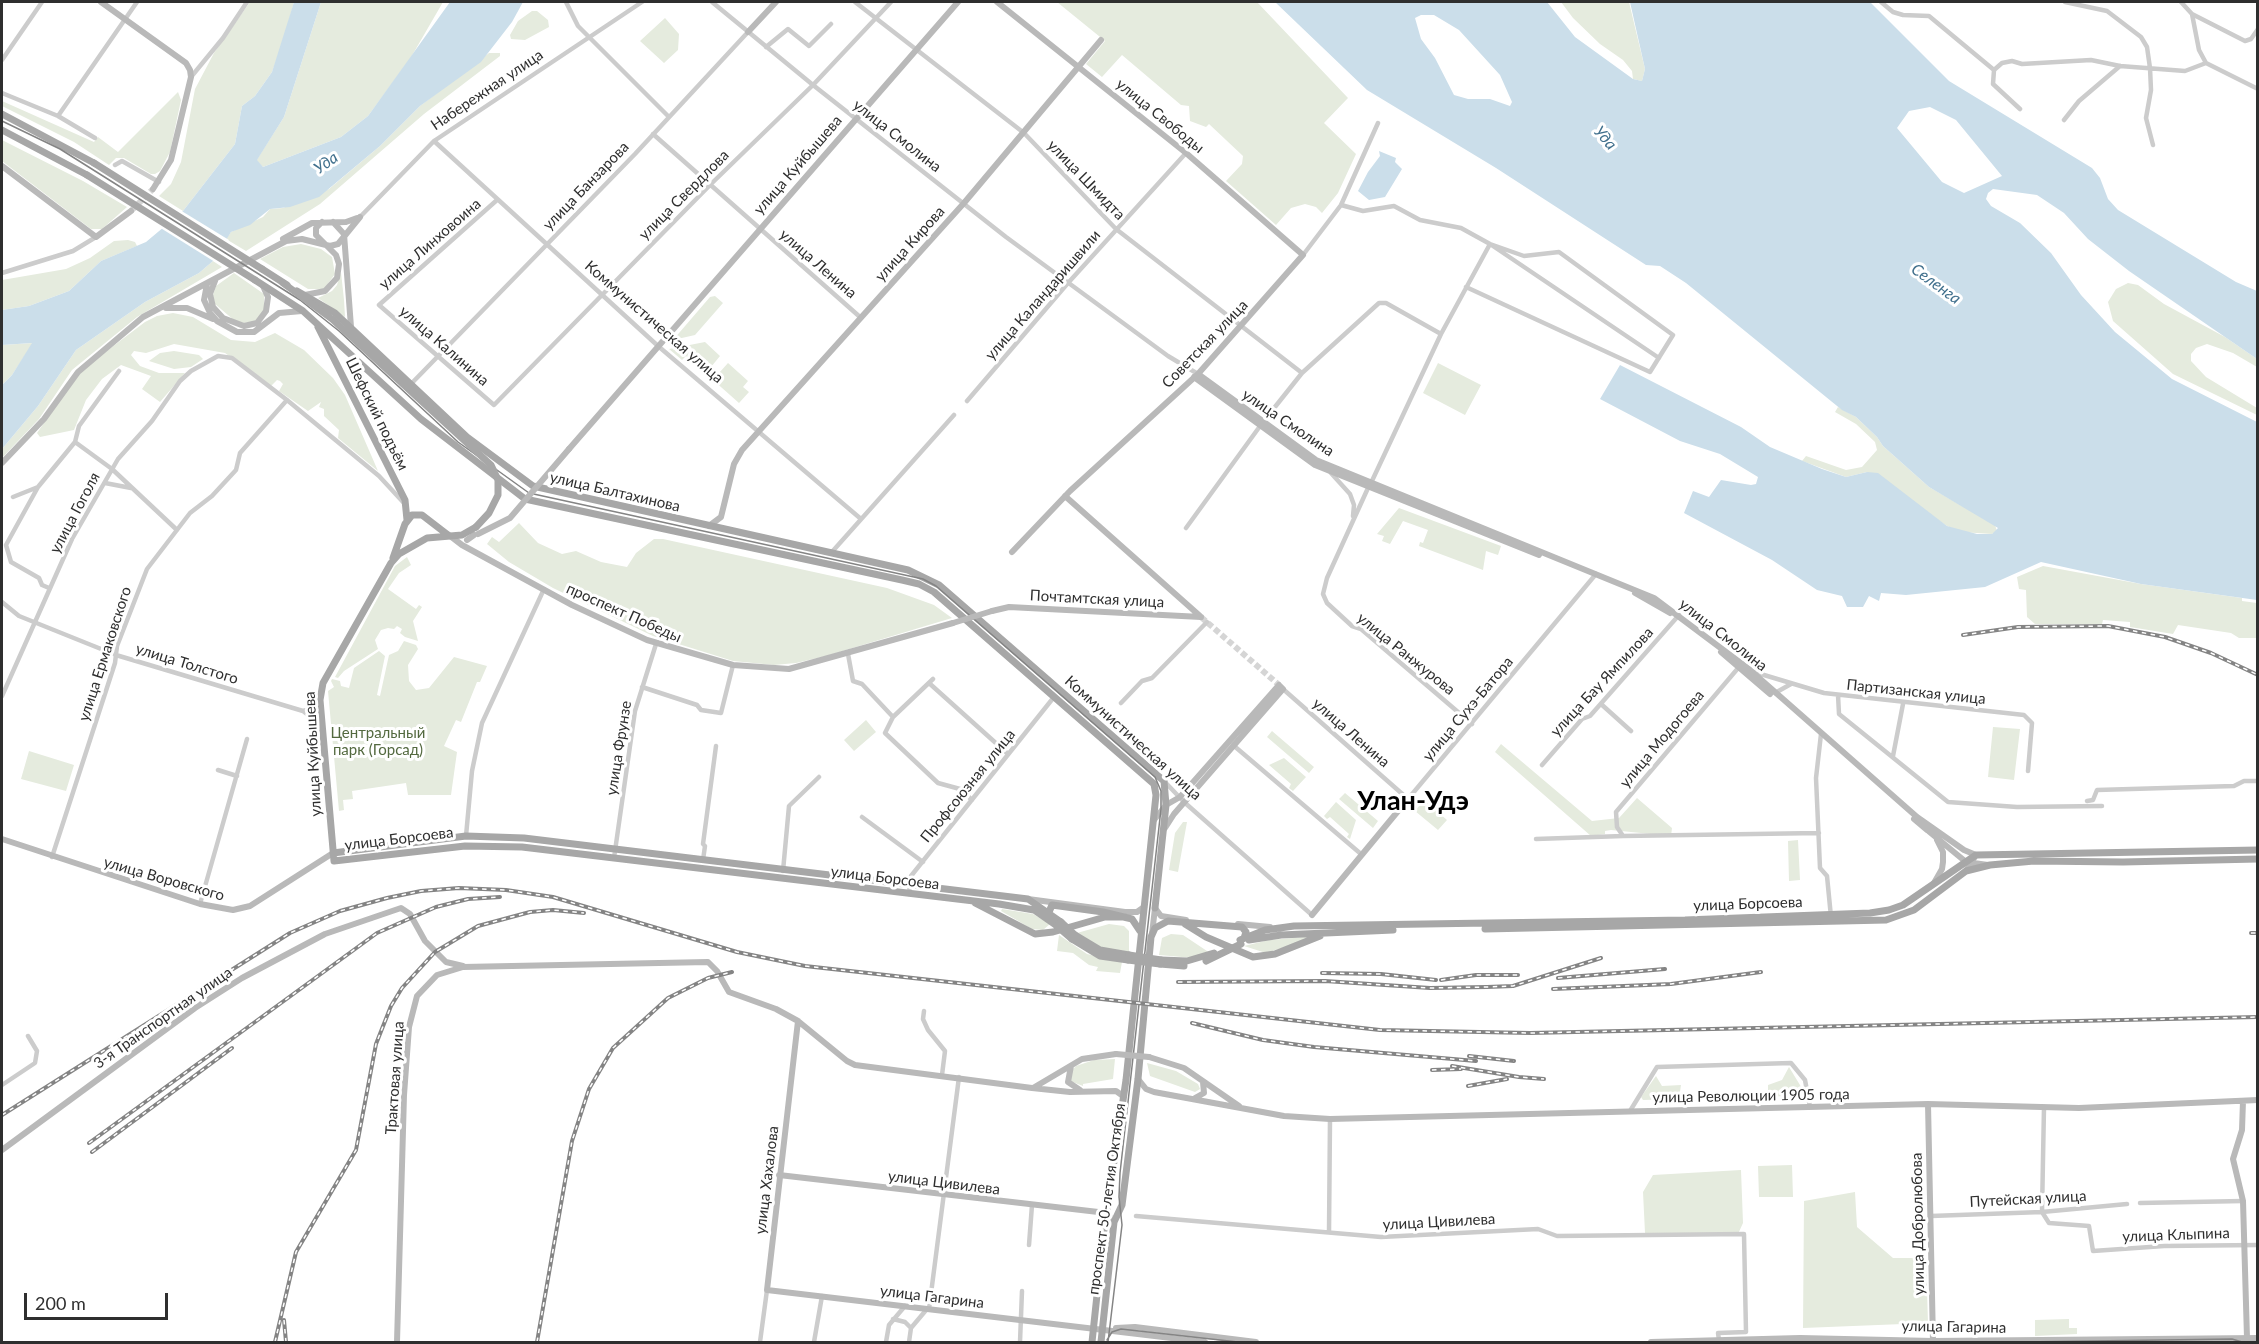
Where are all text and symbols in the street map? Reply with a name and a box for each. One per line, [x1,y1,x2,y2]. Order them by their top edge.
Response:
street label: Набережная улица [427,46,547,134]
street label: улица Свободы [1112,75,1208,157]
street label: улица Смолина [849,96,945,176]
street label: улица Куйбышева [750,112,846,218]
water label: Уда [1590,122,1620,154]
street label: улица Шмидта [1043,136,1129,224]
street label: улица Банзарова [539,138,633,234]
street label: улица Свердлова [635,146,733,244]
water label: Уда [310,148,342,178]
street label: улица Линховоина [375,195,485,293]
street label: улица Кирова [871,203,949,285]
street label: улица Ленина [776,226,860,302]
street label: улица Каландаришвили [982,226,1104,364]
street label: Коммунистическая улица [581,257,727,387]
water label: Селенга [1907,260,1965,308]
street label: Советская улица [1158,296,1252,392]
street label: улица Калинина [396,302,492,390]
street label: Шефский подъём [342,355,412,473]
street label: улица Смолина [1239,386,1337,460]
street label: улица Балтахинова [548,468,682,516]
street label: улица Гоголя [46,469,104,557]
street label: проспект Победы [564,580,684,646]
street label: улица Ермаковского [75,584,135,724]
street label: Почтамтская улица [1029,586,1165,612]
street label: улица Смолина [1675,595,1771,675]
street label: улица Ранжурова [1353,609,1459,699]
street label: улица Бау Ямпилова [1547,624,1657,740]
street label: улица Толстого [134,640,240,688]
street label: улица Сухэ-Батора [1419,653,1517,765]
street label: Коммунистическая улица [1061,672,1205,804]
street label: Партизанская улица [1845,676,1987,708]
street label: улица Модогоева [1616,687,1708,791]
street label: улица Куйбышева [301,691,325,817]
street label: улица Ленина [1309,695,1393,771]
street label: улица Фрунзе [603,699,635,797]
park label: Центральный парк (Горсад) [331,724,425,759]
street label: Профсоюзная улица [917,726,1019,846]
district label: Улан-Удэ [1357,785,1469,817]
street label: улица Борсоева [344,823,454,855]
street label: улица Воровского [102,853,226,905]
street label: улица Борсоева [830,862,940,894]
street label: улица Борсоева [1693,893,1803,915]
street label: 3-я Транспортная улица [90,963,236,1073]
street label: Трактовая улица [382,1021,408,1135]
street label: улица Революции 1905 года [1652,1085,1850,1107]
street label: проспект 50-летия Октября [1085,1102,1129,1296]
street label: улица Хахалова [751,1125,783,1235]
street label: улица Добролюбова [1908,1152,1928,1296]
street label: улица Цивилева [887,1167,1001,1199]
street label: Путейская улица [1969,1187,2087,1211]
street label: улица Цивилева [1382,1210,1496,1234]
street label: улица Клыпина [2122,1224,2230,1246]
scale bar [27,1281,171,1319]
street label: улица Гагарина [879,1282,985,1312]
text: 200 m [35,1292,86,1314]
street label: улица Гагарина [1902,1317,2006,1337]

